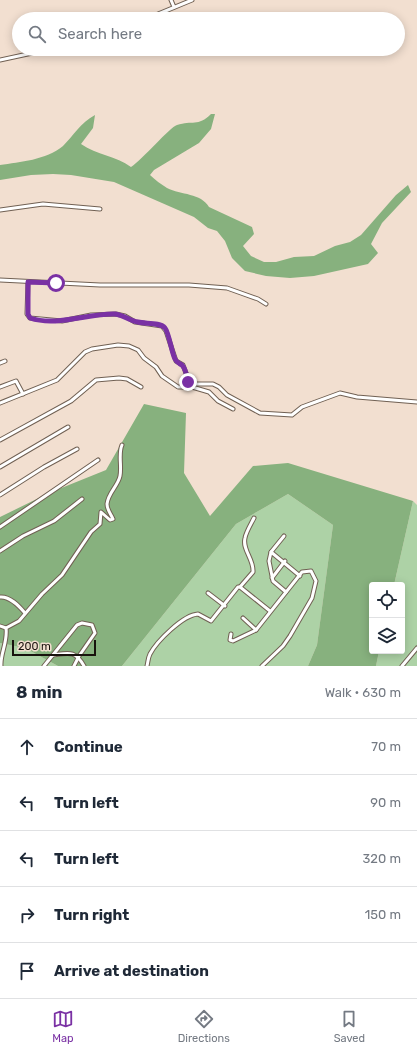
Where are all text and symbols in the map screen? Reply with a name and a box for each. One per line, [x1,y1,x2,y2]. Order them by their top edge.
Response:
search box [12,12,405,56]
icon: search [26,23,48,45]
text: Search here [58,25,142,43]
route start [47,274,65,292]
route end [179,373,197,391]
map controls [369,582,405,654]
button: locate [369,582,405,618]
button: layers [369,618,405,654]
scale bar [12,638,96,657]
text: 200 m [18,640,51,653]
text: 8 min [16,682,63,702]
text: Walk · 630 m [325,685,401,700]
icon: ahead [16,736,38,758]
text: Continue [54,738,123,756]
text: 70 m [371,739,401,754]
icon: left [16,792,38,814]
text: Turn left [54,794,119,812]
text: 90 m [370,795,401,810]
icon: left [16,848,38,870]
text: Turn left [54,850,119,868]
text: 320 m [363,851,401,866]
icon: right [16,904,38,926]
text: Turn right [54,906,129,924]
text: 150 m [365,907,401,922]
icon: arrive [16,960,38,982]
text: Arrive at destination [54,962,209,980]
tab: Map [52,1008,74,1045]
tab: Directions [178,1008,230,1045]
tab: Saved [334,1008,365,1045]

